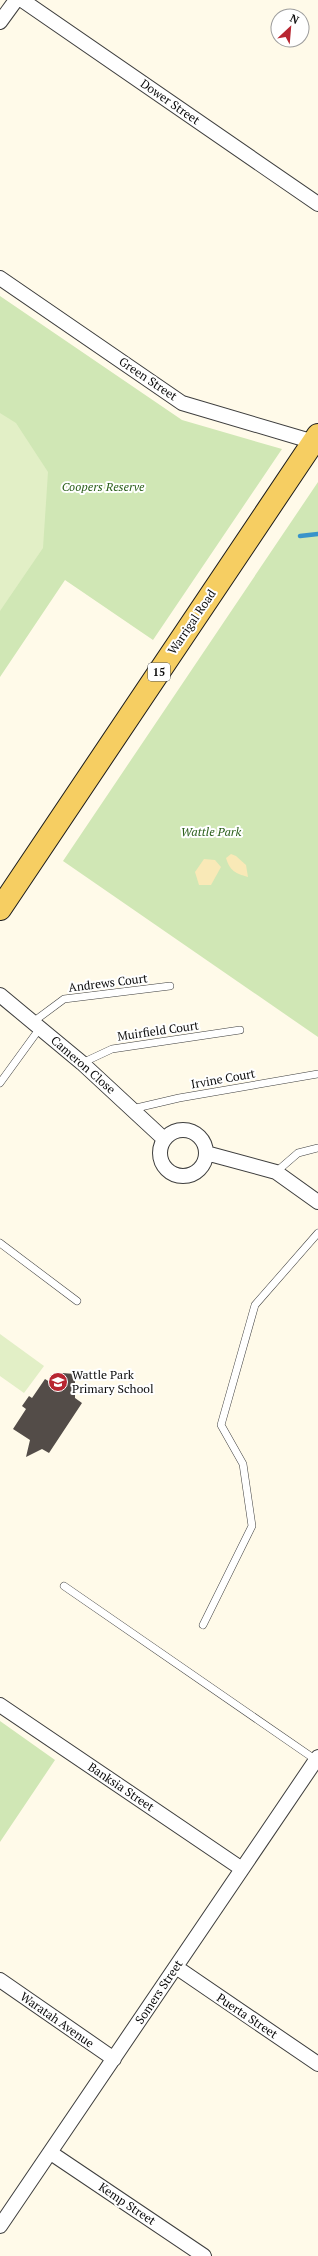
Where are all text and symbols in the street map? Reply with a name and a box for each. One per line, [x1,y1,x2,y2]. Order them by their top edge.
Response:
north arrow [270,8,310,48]
text: N [288,11,302,27]
street label: Dower Street [138,76,203,128]
street label: Green Street [116,354,181,404]
park label: Coopers Reserve [62,479,145,494]
street label: Warrigal Road [164,586,219,657]
road number: 15 [148,663,170,681]
park label: Wattle Park [181,824,241,839]
street label: Andrews Court [68,970,149,995]
street label: Muirfield Court [116,1017,200,1044]
street label: Cameron Close [48,1032,119,1097]
street label: Irvine Court [190,1065,257,1092]
place label: Wattle Park Primary School [72,1367,154,1396]
school or university icon: Wattle Park Primary School [47,1371,69,1393]
street label: Banksia Street [85,1759,158,1815]
street label: Somers Street [132,1956,186,2027]
street label: Waratah Avenue [17,1989,97,2051]
street label: Puerta Street [214,1990,281,2042]
street label: Kemp Street [96,2179,159,2228]

